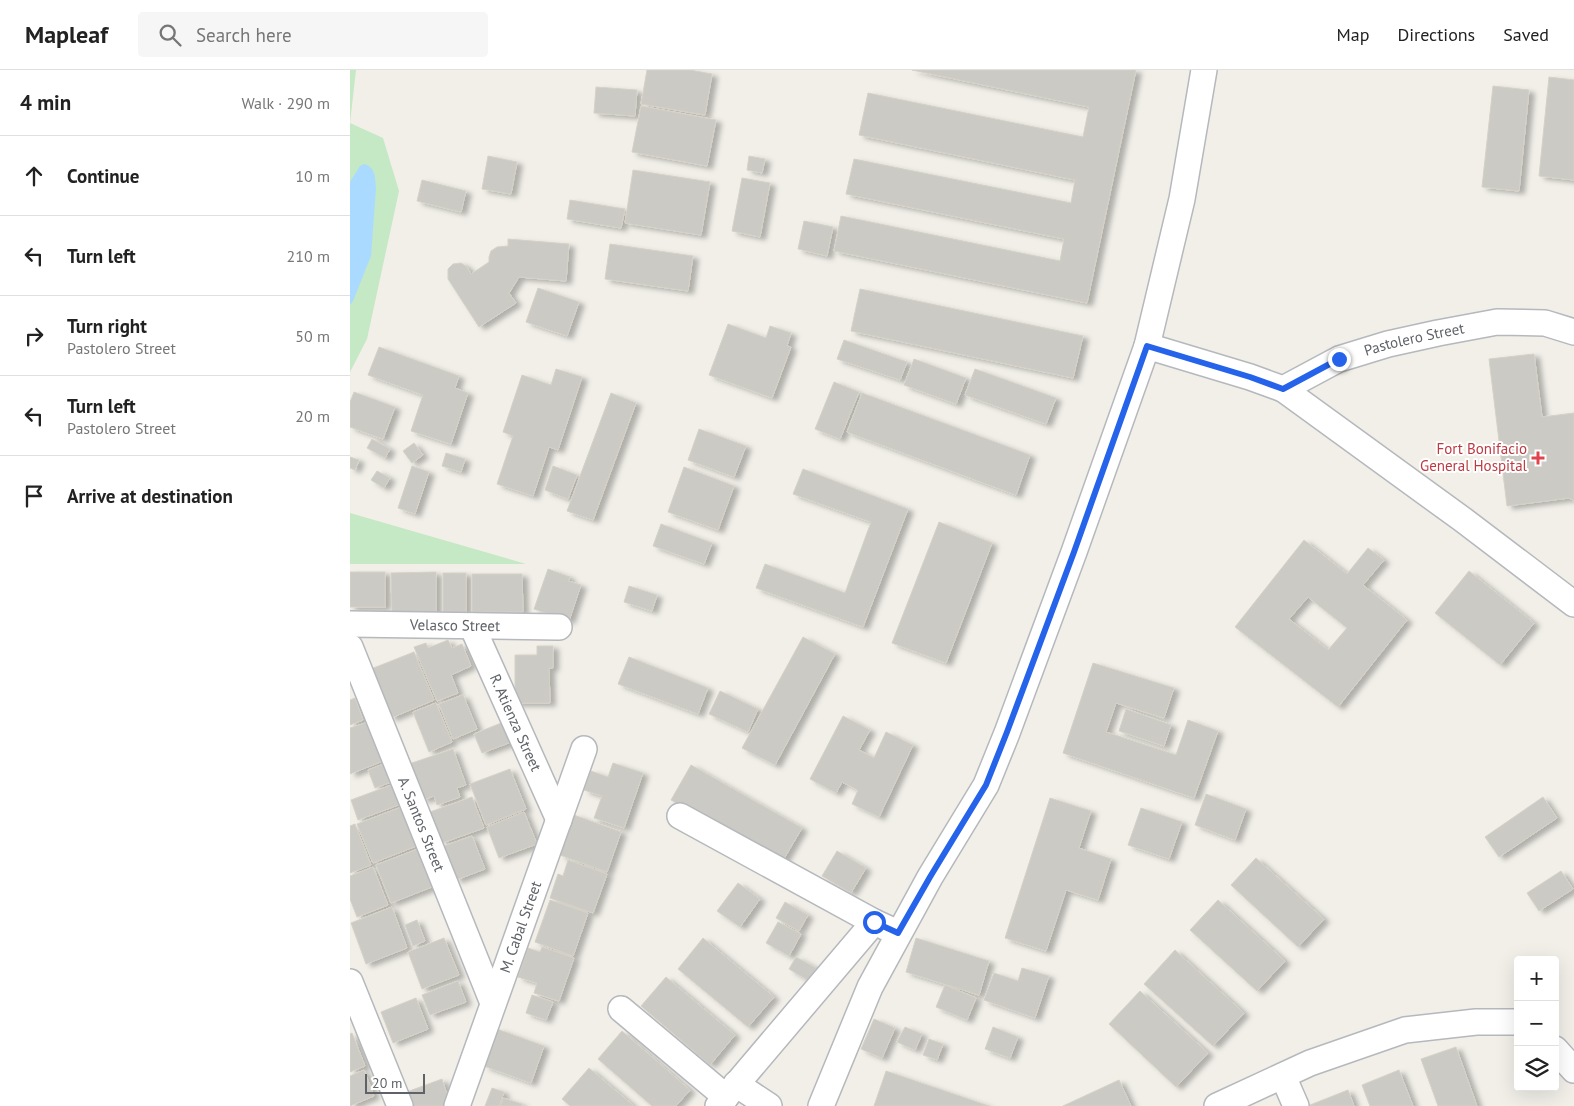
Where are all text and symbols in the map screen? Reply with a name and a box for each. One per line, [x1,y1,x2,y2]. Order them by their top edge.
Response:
search box [138,12,488,57]
text: Mapleaf [25,19,108,50]
icon: search [156,21,184,49]
text: Search here [196,23,292,47]
text: Map [1337,23,1369,46]
text: Directions [1397,23,1475,46]
text: Saved [1503,23,1549,46]
text: 4 min [20,89,71,116]
text: Walk · 290 m [241,93,330,113]
icon: ahead [20,162,48,190]
text: Continue [67,164,139,188]
text: 10 m [295,166,330,186]
icon: left [20,242,48,270]
text: Turn left [67,244,136,268]
text: 210 m [287,246,330,266]
text: Turn right [67,314,147,338]
street label: Pastolero Street [1362,318,1466,360]
icon: right [20,322,48,350]
text: 50 m [295,326,330,346]
text: Pastolero Street [67,338,176,358]
route end [1328,348,1351,371]
text: Turn left [67,394,136,418]
icon: left [20,402,48,430]
text: 20 m [295,406,330,426]
text: Pastolero Street [67,418,176,438]
place label: Fort Bonifacio General Hospital [1420,439,1528,475]
marker: Fort Bonifacio General Hospital [1531,451,1545,465]
icon: arrive [20,482,48,510]
text: Arrive at destination [67,484,233,508]
street label: Velasco Street [409,615,500,635]
street label: R. Atienza Street [486,671,546,774]
street label: A. Santos Street [394,774,449,874]
street label: M. Cabal Street [495,878,545,975]
route start [863,911,886,934]
map controls [1514,956,1559,1091]
button: + [1514,956,1559,1001]
button: − [1514,1001,1559,1046]
button: layers [1514,1046,1559,1091]
scale bar [365,1071,425,1094]
text: 20 m [372,1074,402,1092]

